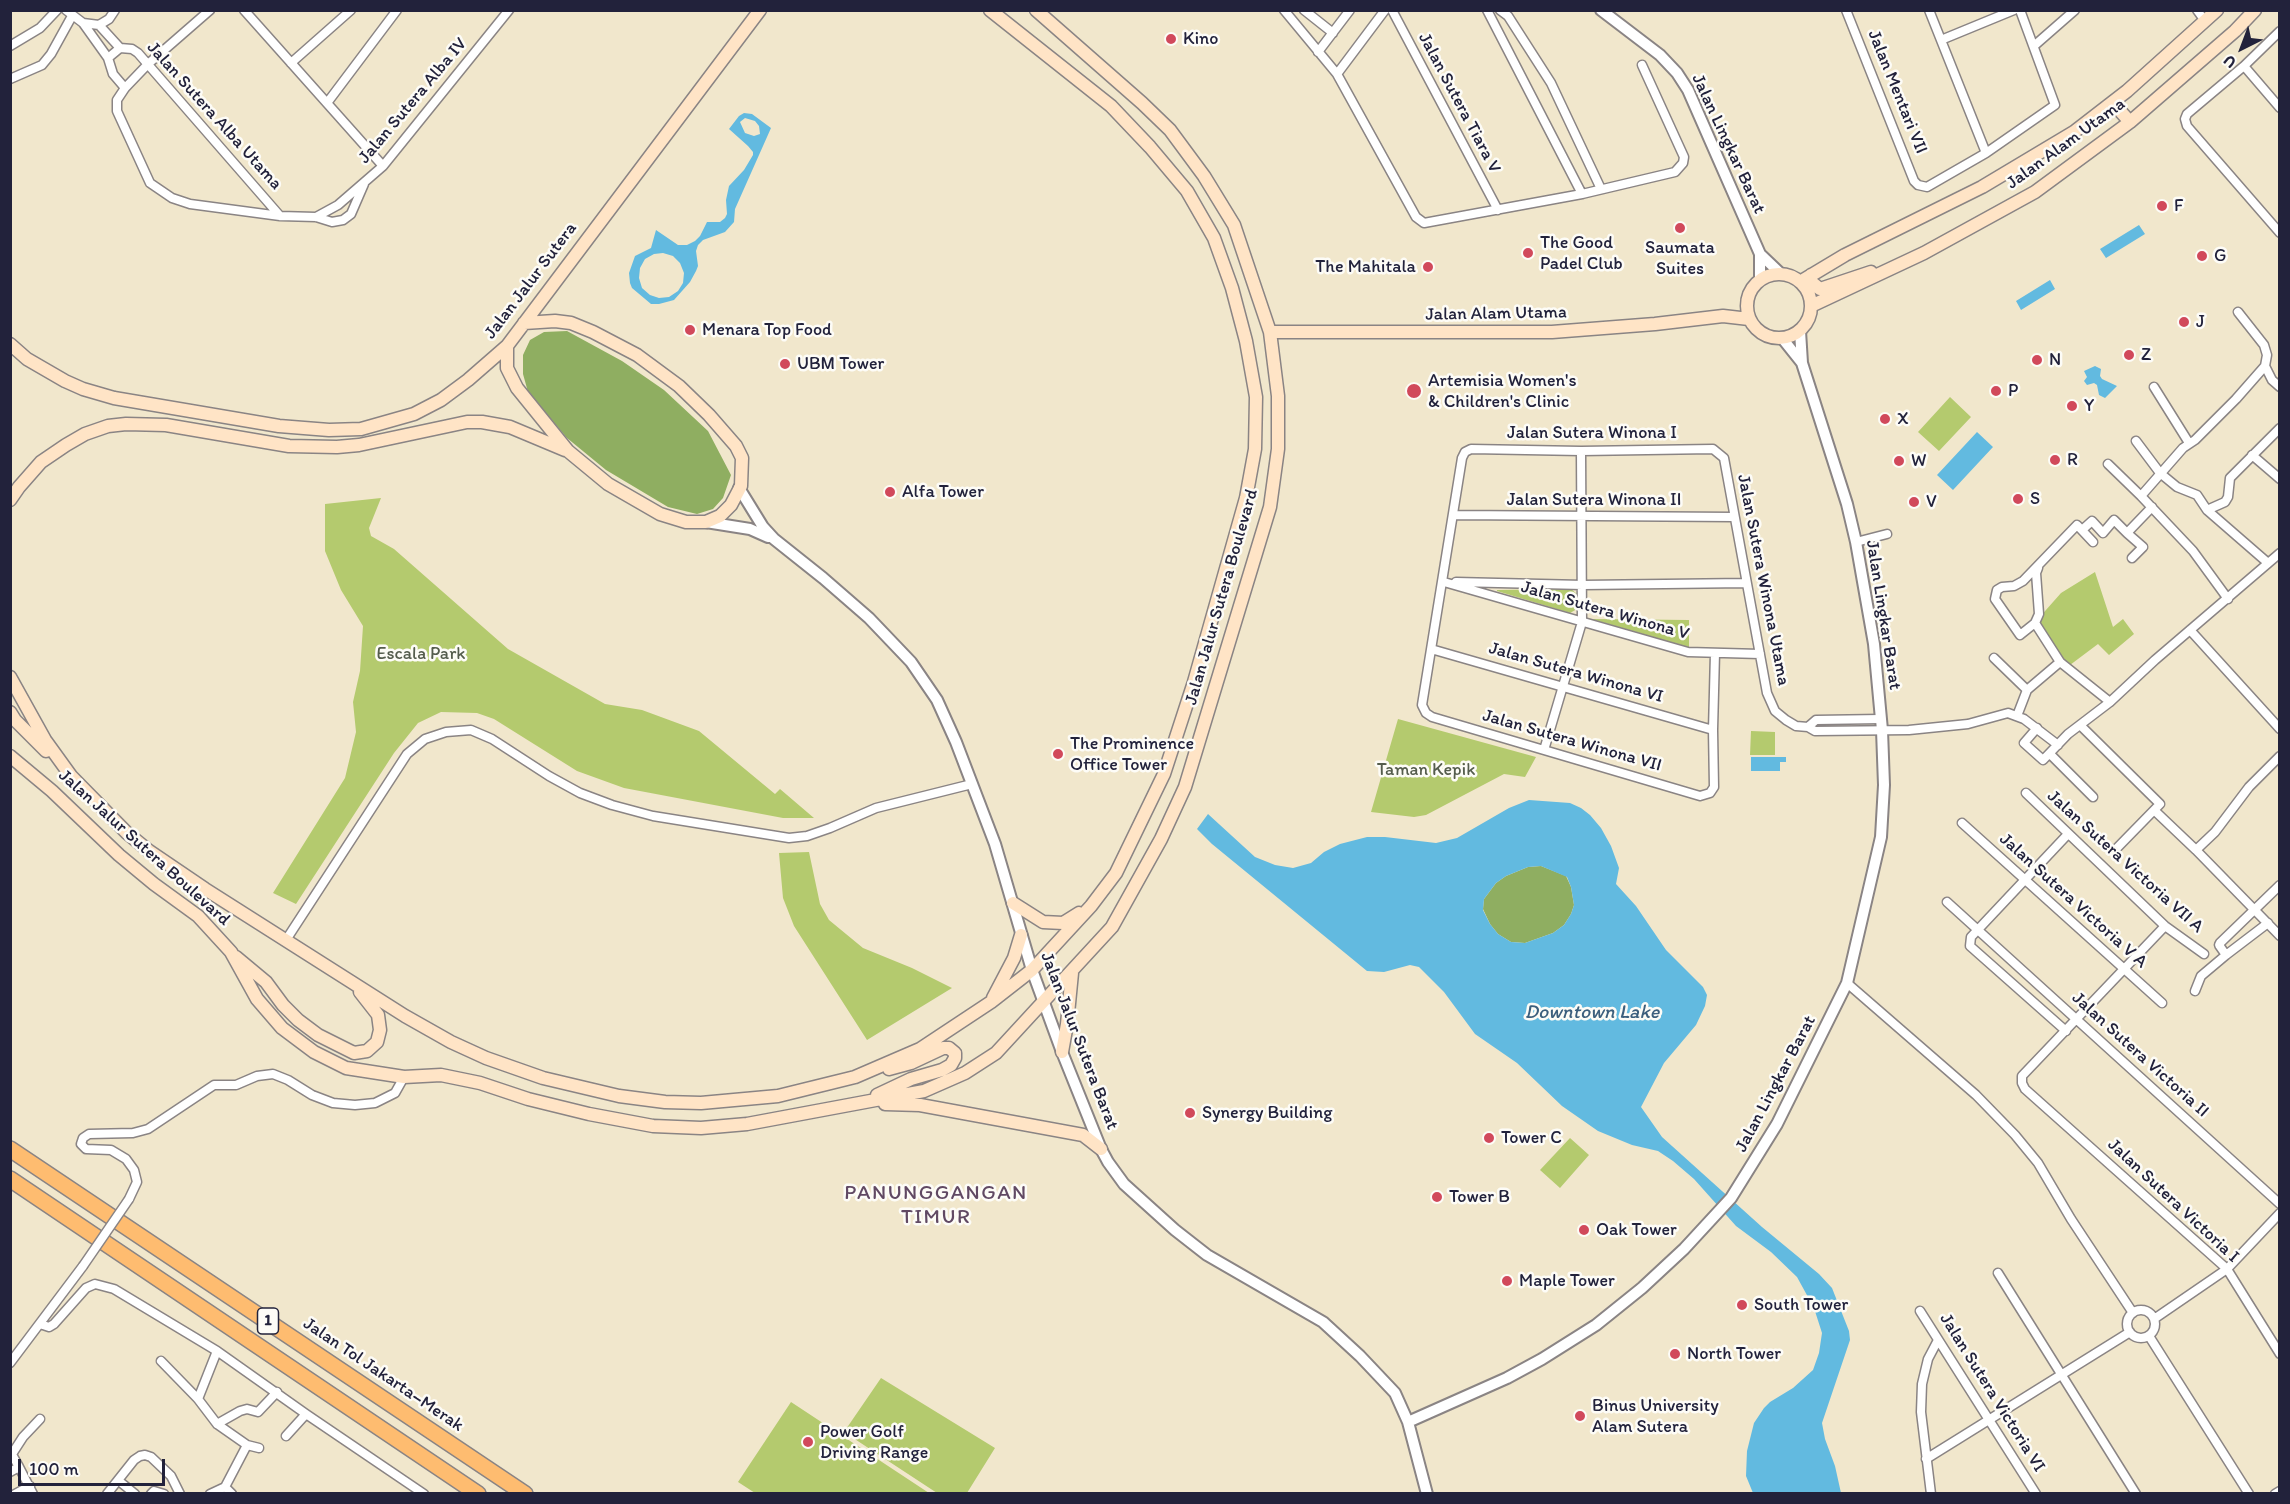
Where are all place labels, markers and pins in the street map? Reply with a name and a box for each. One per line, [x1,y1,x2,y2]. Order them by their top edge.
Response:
place label: Kino [1183,28,1218,50]
marker: Kino [1164,32,1178,46]
place label: F [2174,195,2183,217]
marker: F [2155,199,2169,213]
marker: Saumata Suites [1673,221,1687,235]
place label: The Good Padel Club [1540,232,1623,274]
place label: Saumata Suites [1645,237,1715,280]
place label: G [2214,245,2226,267]
marker: The Good Padel Club [1521,246,1535,260]
marker: G [2195,249,2209,263]
place label: The Mahitala [1315,256,1416,278]
marker: The Mahitala [1421,260,1435,274]
place label: J [2196,311,2205,333]
marker: J [2177,315,2191,329]
place label: Menara Top Food [702,319,832,341]
marker: Menara Top Food [683,323,697,337]
place label: Z [2141,344,2151,366]
marker: Z [2122,348,2136,362]
place label: N [2049,349,2061,371]
place label: UBM Tower [797,353,884,375]
marker: N [2030,353,2044,367]
marker: UBM Tower [778,357,792,371]
place label: Artemisia Women's & Children's Clinic [1428,370,1576,412]
place label: P [2008,380,2018,402]
marker: Artemisia Women's & Children's Clinic [1405,382,1423,400]
marker: P [1989,384,2003,398]
place label: Y [2084,395,2094,417]
marker: Y [2065,399,2079,413]
place label: X [1897,408,1909,430]
marker: X [1878,412,1892,426]
place label: R [2067,449,2078,471]
place label: W [1911,450,1926,472]
marker: R [2048,453,2062,467]
marker: W [1892,454,1906,468]
place label: Alfa Tower [902,481,984,503]
marker: Alfa Tower [883,485,897,499]
place label: S [2030,488,2040,510]
place label: V [1926,491,1937,513]
marker: S [2011,492,2025,506]
marker: V [1907,495,1921,509]
place label: The Prominence Office Tower [1070,733,1194,776]
marker: The Prominence Office Tower [1051,747,1065,761]
place label: Synergy Building [1202,1102,1332,1124]
marker: Synergy Building [1183,1106,1197,1120]
place label: Tower C [1501,1127,1562,1149]
marker: Tower C [1482,1131,1496,1145]
place label: Tower B [1449,1186,1510,1208]
marker: Tower B [1430,1190,1444,1204]
place label: Oak Tower [1596,1219,1677,1241]
marker: Oak Tower [1577,1223,1591,1237]
place label: Maple Tower [1519,1270,1615,1292]
marker: Maple Tower [1500,1274,1514,1288]
place label: South Tower [1754,1294,1848,1316]
marker: South Tower [1735,1298,1749,1312]
place label: North Tower [1687,1343,1781,1365]
marker: North Tower [1668,1347,1682,1361]
place label: Binus University Alam Sutera [1592,1395,1719,1438]
marker: Binus University Alam Sutera [1573,1409,1587,1423]
place label: Power Golf Driving Range [820,1421,928,1464]
marker: Power Golf Driving Range [801,1435,815,1449]

